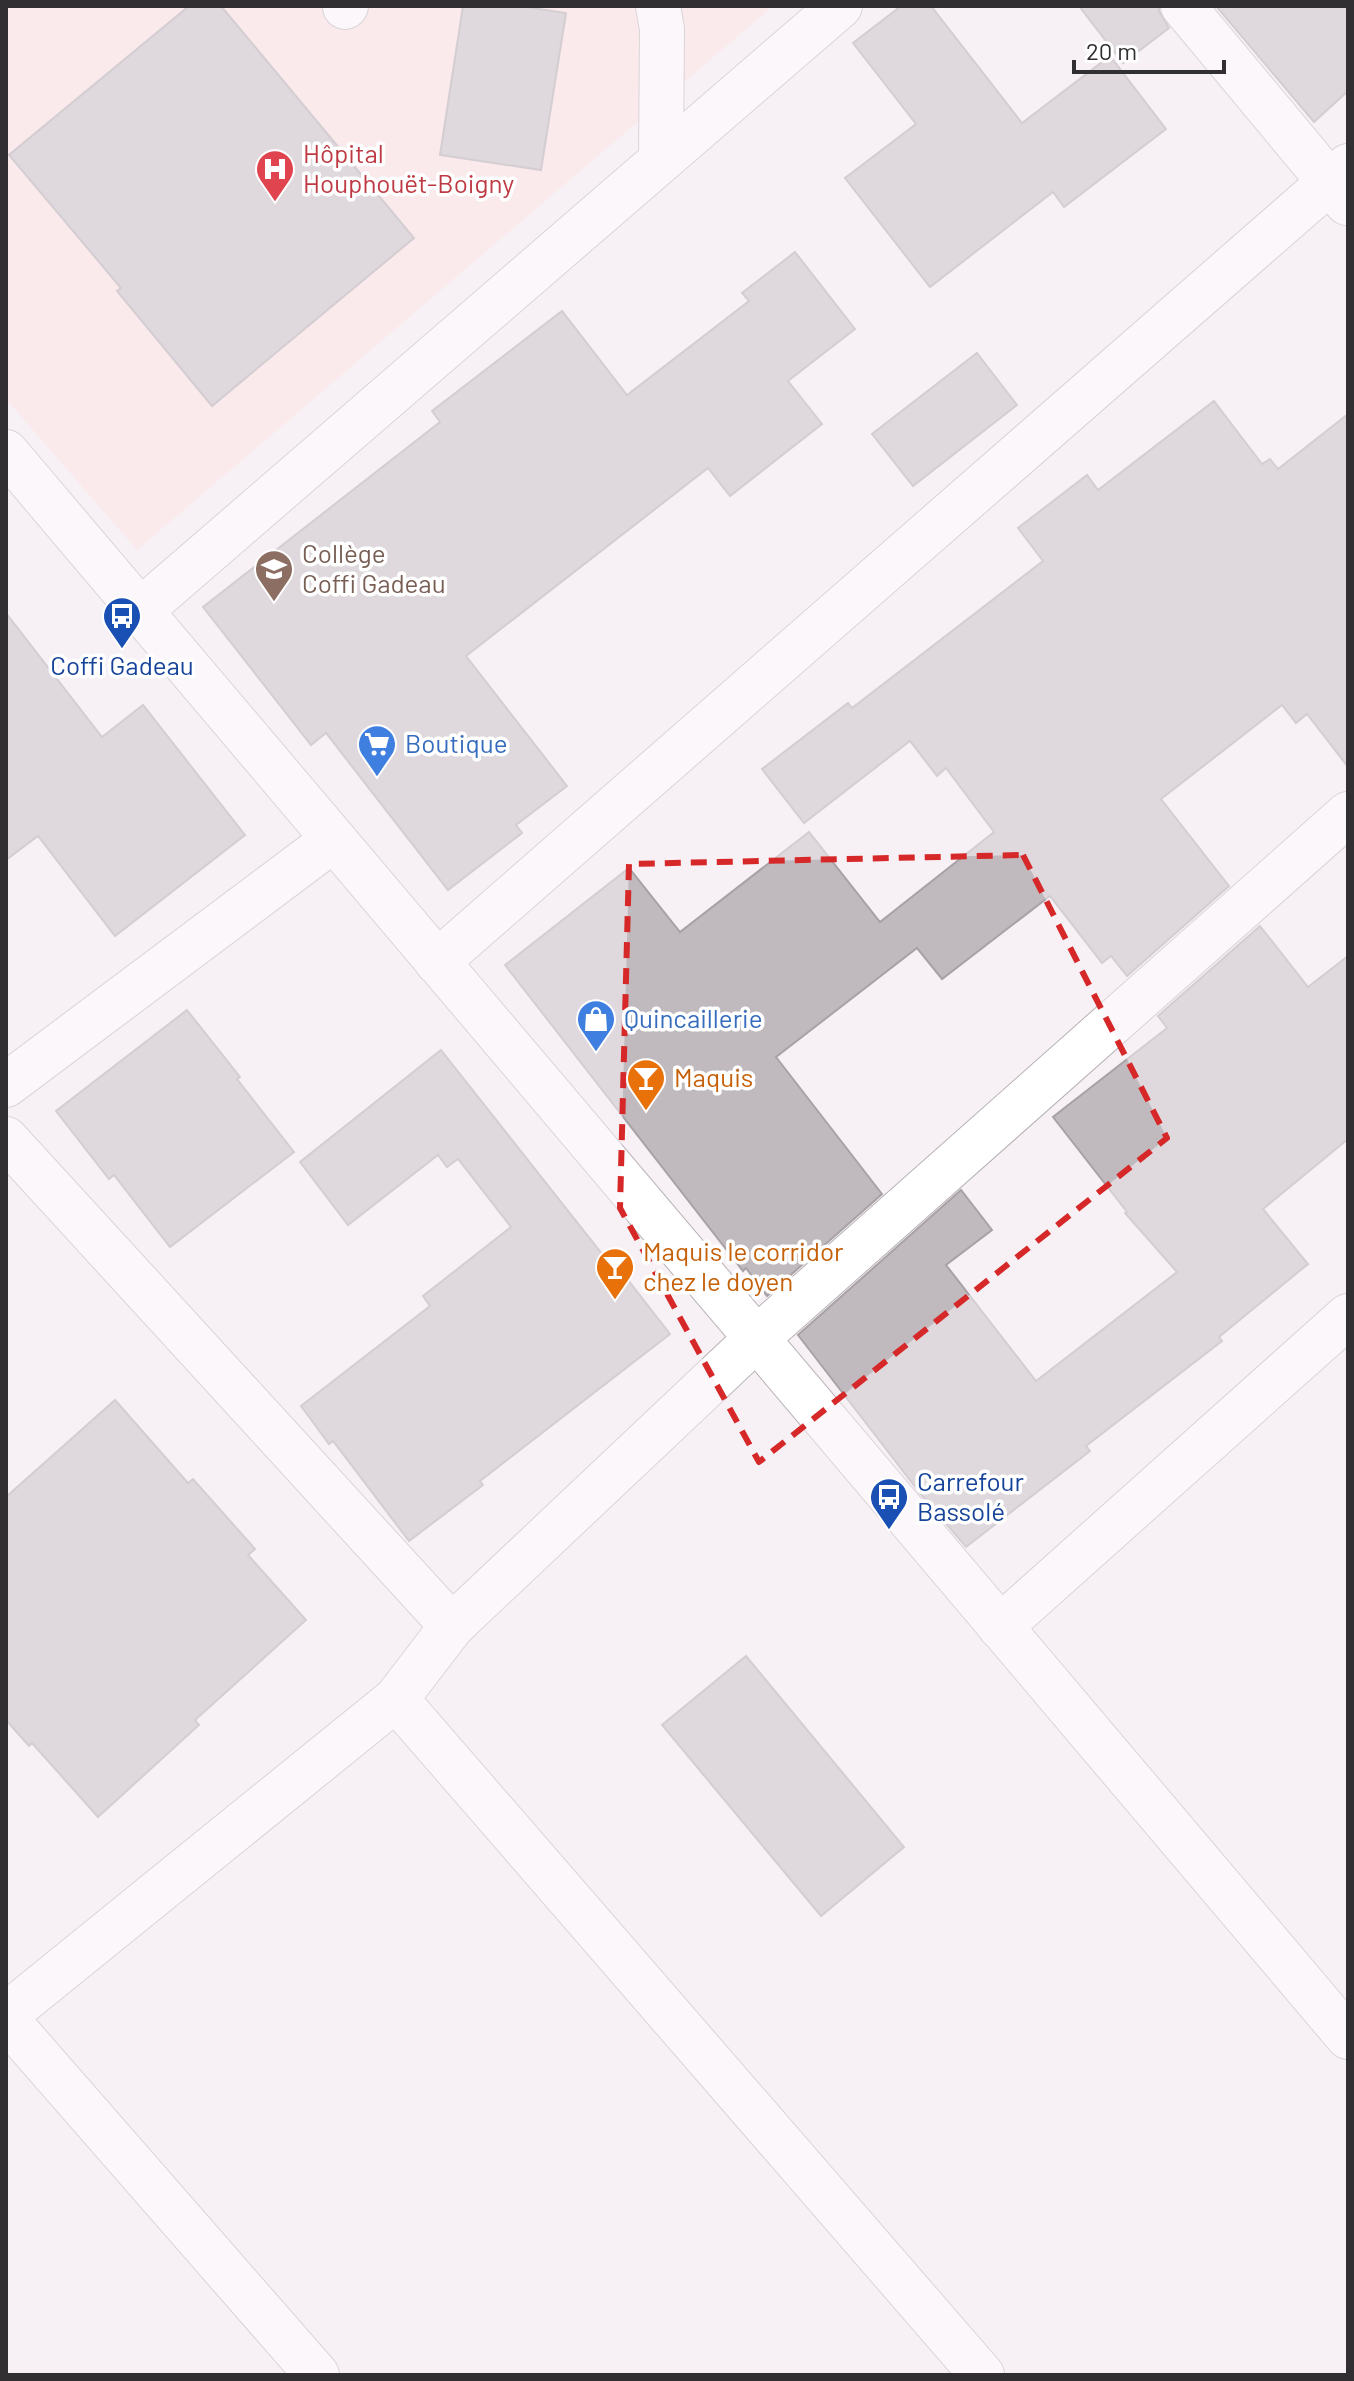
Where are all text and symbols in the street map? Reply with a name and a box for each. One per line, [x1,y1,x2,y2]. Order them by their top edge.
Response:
scale bar [1074,24,1224,74]
text: 20 m [1086,36,1137,65]
place label: Hôpital Houphouët-Boigny [303,137,514,198]
hospital icon: Hôpital Houphouët-Boigny [254,148,296,203]
place label: Collège Coffi Gadeau [302,537,446,598]
school or university icon: Collège Coffi Gadeau [253,548,295,603]
bus stop icon: Coffi Gadeau [101,595,143,650]
place label: Coffi Gadeau [50,649,194,680]
supermarket icon: Boutique [356,723,398,778]
place label: Boutique [405,727,508,758]
shop icon: Quincaillerie [575,998,617,1053]
place label: Quincaillerie [624,1002,763,1033]
bar icon: Maquis [625,1057,667,1112]
place label: Maquis [674,1061,753,1092]
place label: Maquis le corridor chez le doyen [643,1235,844,1296]
bar icon: Maquis le corridor chez le doyen [594,1246,636,1301]
place label: Carrefour Bassolé [917,1465,1025,1526]
bus stop icon: Carrefour Bassolé [868,1476,910,1531]

